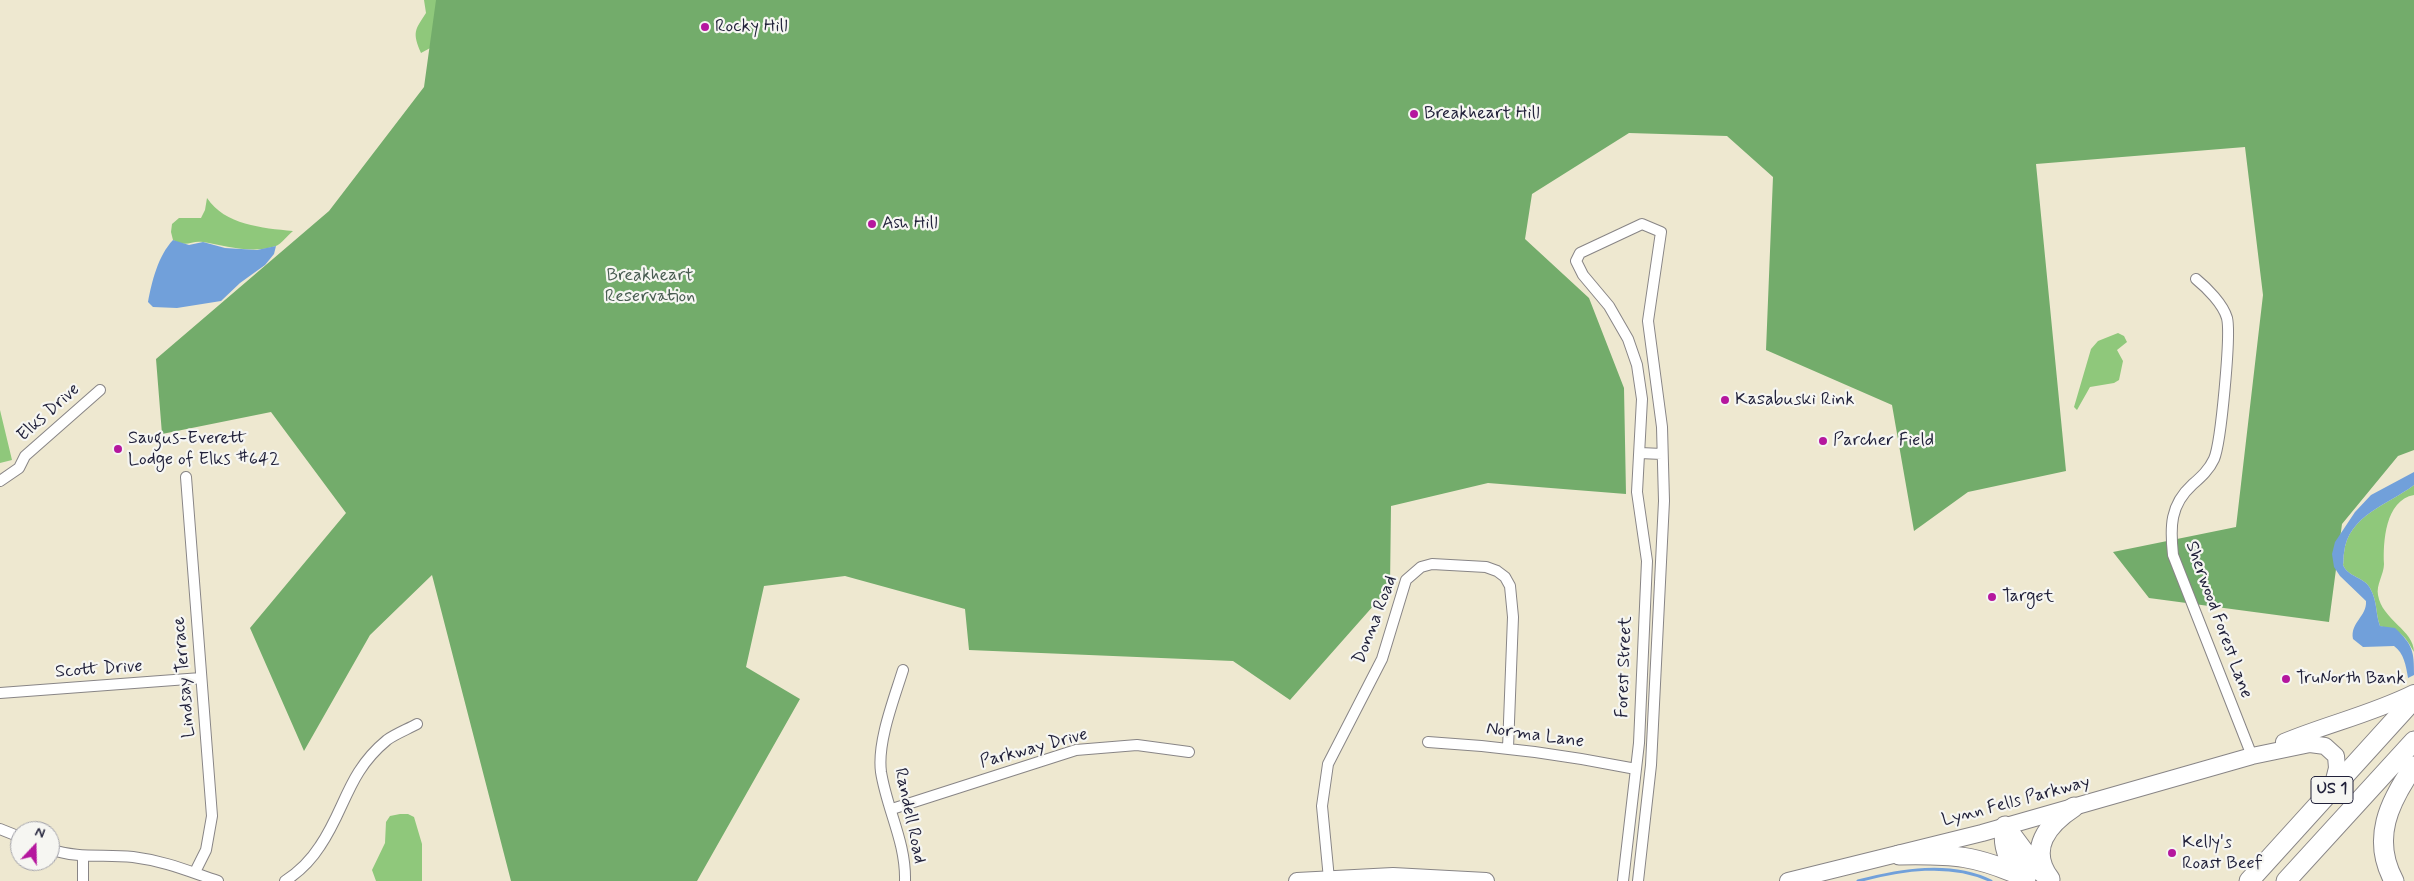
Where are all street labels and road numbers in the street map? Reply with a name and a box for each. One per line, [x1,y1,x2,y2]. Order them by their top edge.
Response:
street label: Elks Drive [13,379,85,447]
street label: Sherwood Forest Lane [2180,539,2256,701]
street label: Donna Road [1349,573,1403,667]
street label: Lindsay Terrace [169,616,201,738]
street label: Forest Street [1612,616,1638,718]
street label: Scott Drive [55,656,143,684]
street label: Norma Lane [1485,718,1585,754]
street label: Parkway Drive [978,724,1090,774]
street label: Randell Road [888,766,930,866]
street label: Lynn Fells Parkway [1940,772,2092,832]
road number: US 1 [2311,776,2353,804]

